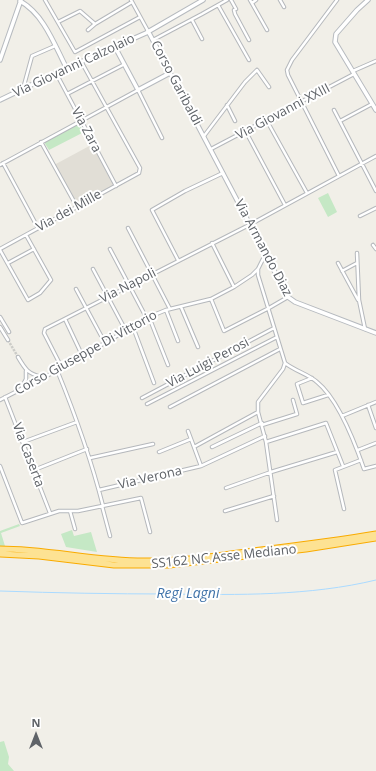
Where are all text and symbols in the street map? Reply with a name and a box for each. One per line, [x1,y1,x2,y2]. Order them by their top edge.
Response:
street label: Via Giovanni Calzolaio [11,31,137,101]
street label: Corso Garibaldi [147,38,205,128]
street label: Via Giovanni XXIII [233,81,333,143]
street label: Via Zara [68,105,104,155]
street label: Via dei Mille [34,187,104,235]
street label: Via Armando Diaz [231,197,295,299]
street label: Via Napoli [97,265,159,307]
street label: Corso Giuseppe Di Vittorio [12,307,160,399]
street label: Via Luigi Perosi [164,335,252,391]
street label: Via Caserta [9,421,47,489]
street label: Via Verona [117,463,183,493]
street label: SS162 NC Asse Mediano [151,542,297,572]
water label: Regi Lagni [157,586,219,602]
north arrow [16,715,56,755]
text: N [32,715,40,730]

